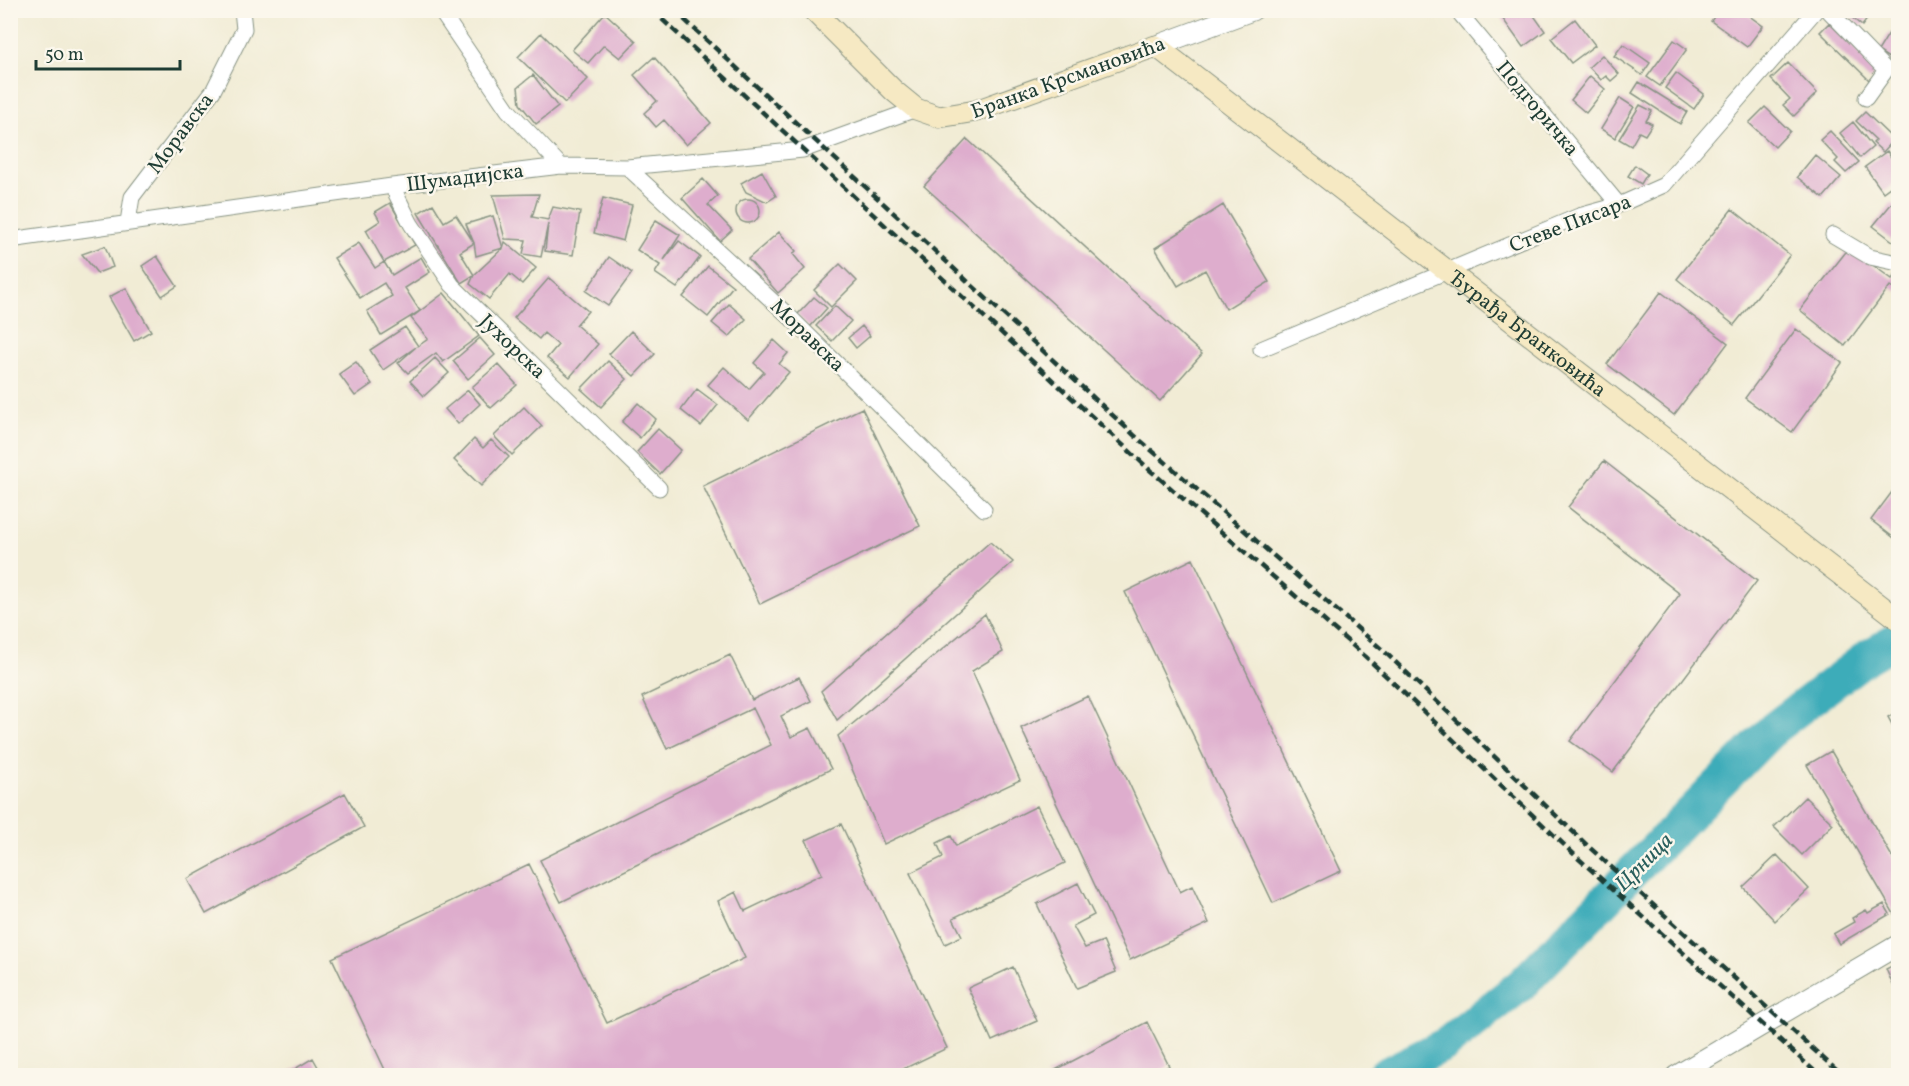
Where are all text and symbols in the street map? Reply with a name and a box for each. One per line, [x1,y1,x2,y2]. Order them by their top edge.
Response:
street label: Бранка Крсмановића [967,30,1170,127]
scale bar [36,33,180,71]
text: 50 m [45,43,84,68]
street label: Подгоричка [1488,55,1585,163]
street label: Моравска [141,87,221,180]
street label: Шумадијска [405,157,526,200]
street label: Стеве Писара [1505,188,1636,261]
street label: Ђурађа Бранковића [1442,264,1612,405]
street label: Моравска [763,293,851,379]
street label: Јухорска [472,308,552,386]
water label: Црница [1609,827,1681,899]

